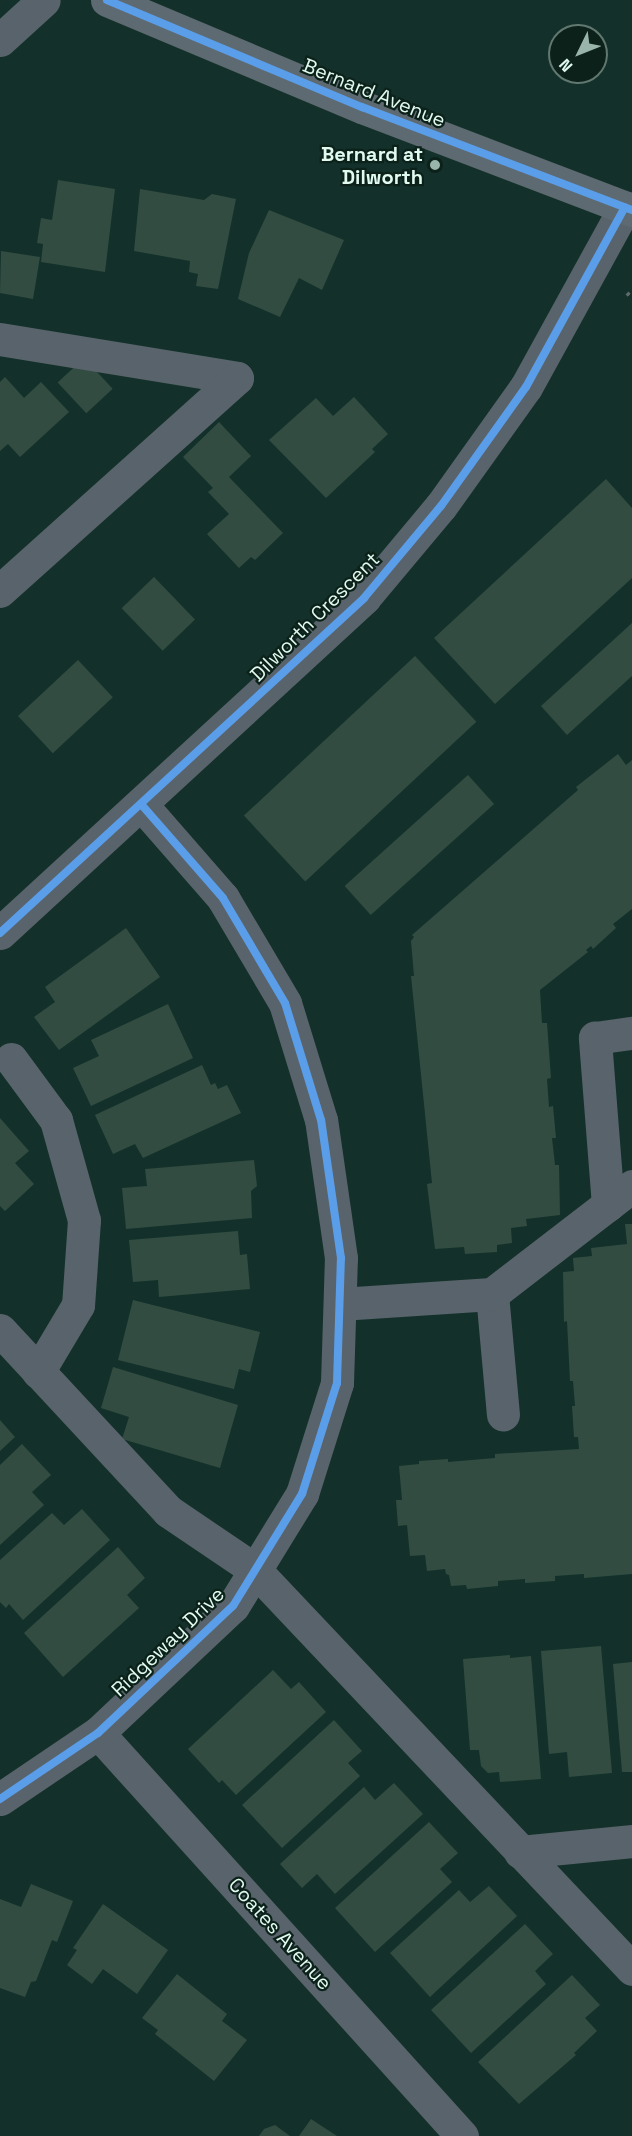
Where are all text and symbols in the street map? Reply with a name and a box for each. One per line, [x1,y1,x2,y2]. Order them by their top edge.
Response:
north arrow [548,24,608,84]
street label: Bernard Avenue [299,53,449,133]
text: N [555,54,577,76]
place label: Bernard at Dilworth [321,142,423,189]
marker: Bernard at Dilworth [428,158,442,172]
street label: Dilworth Crescent [245,547,385,687]
street label: Ridgeway Drive [107,1582,229,1702]
street label: Coates Avenue [223,1873,337,1995]

